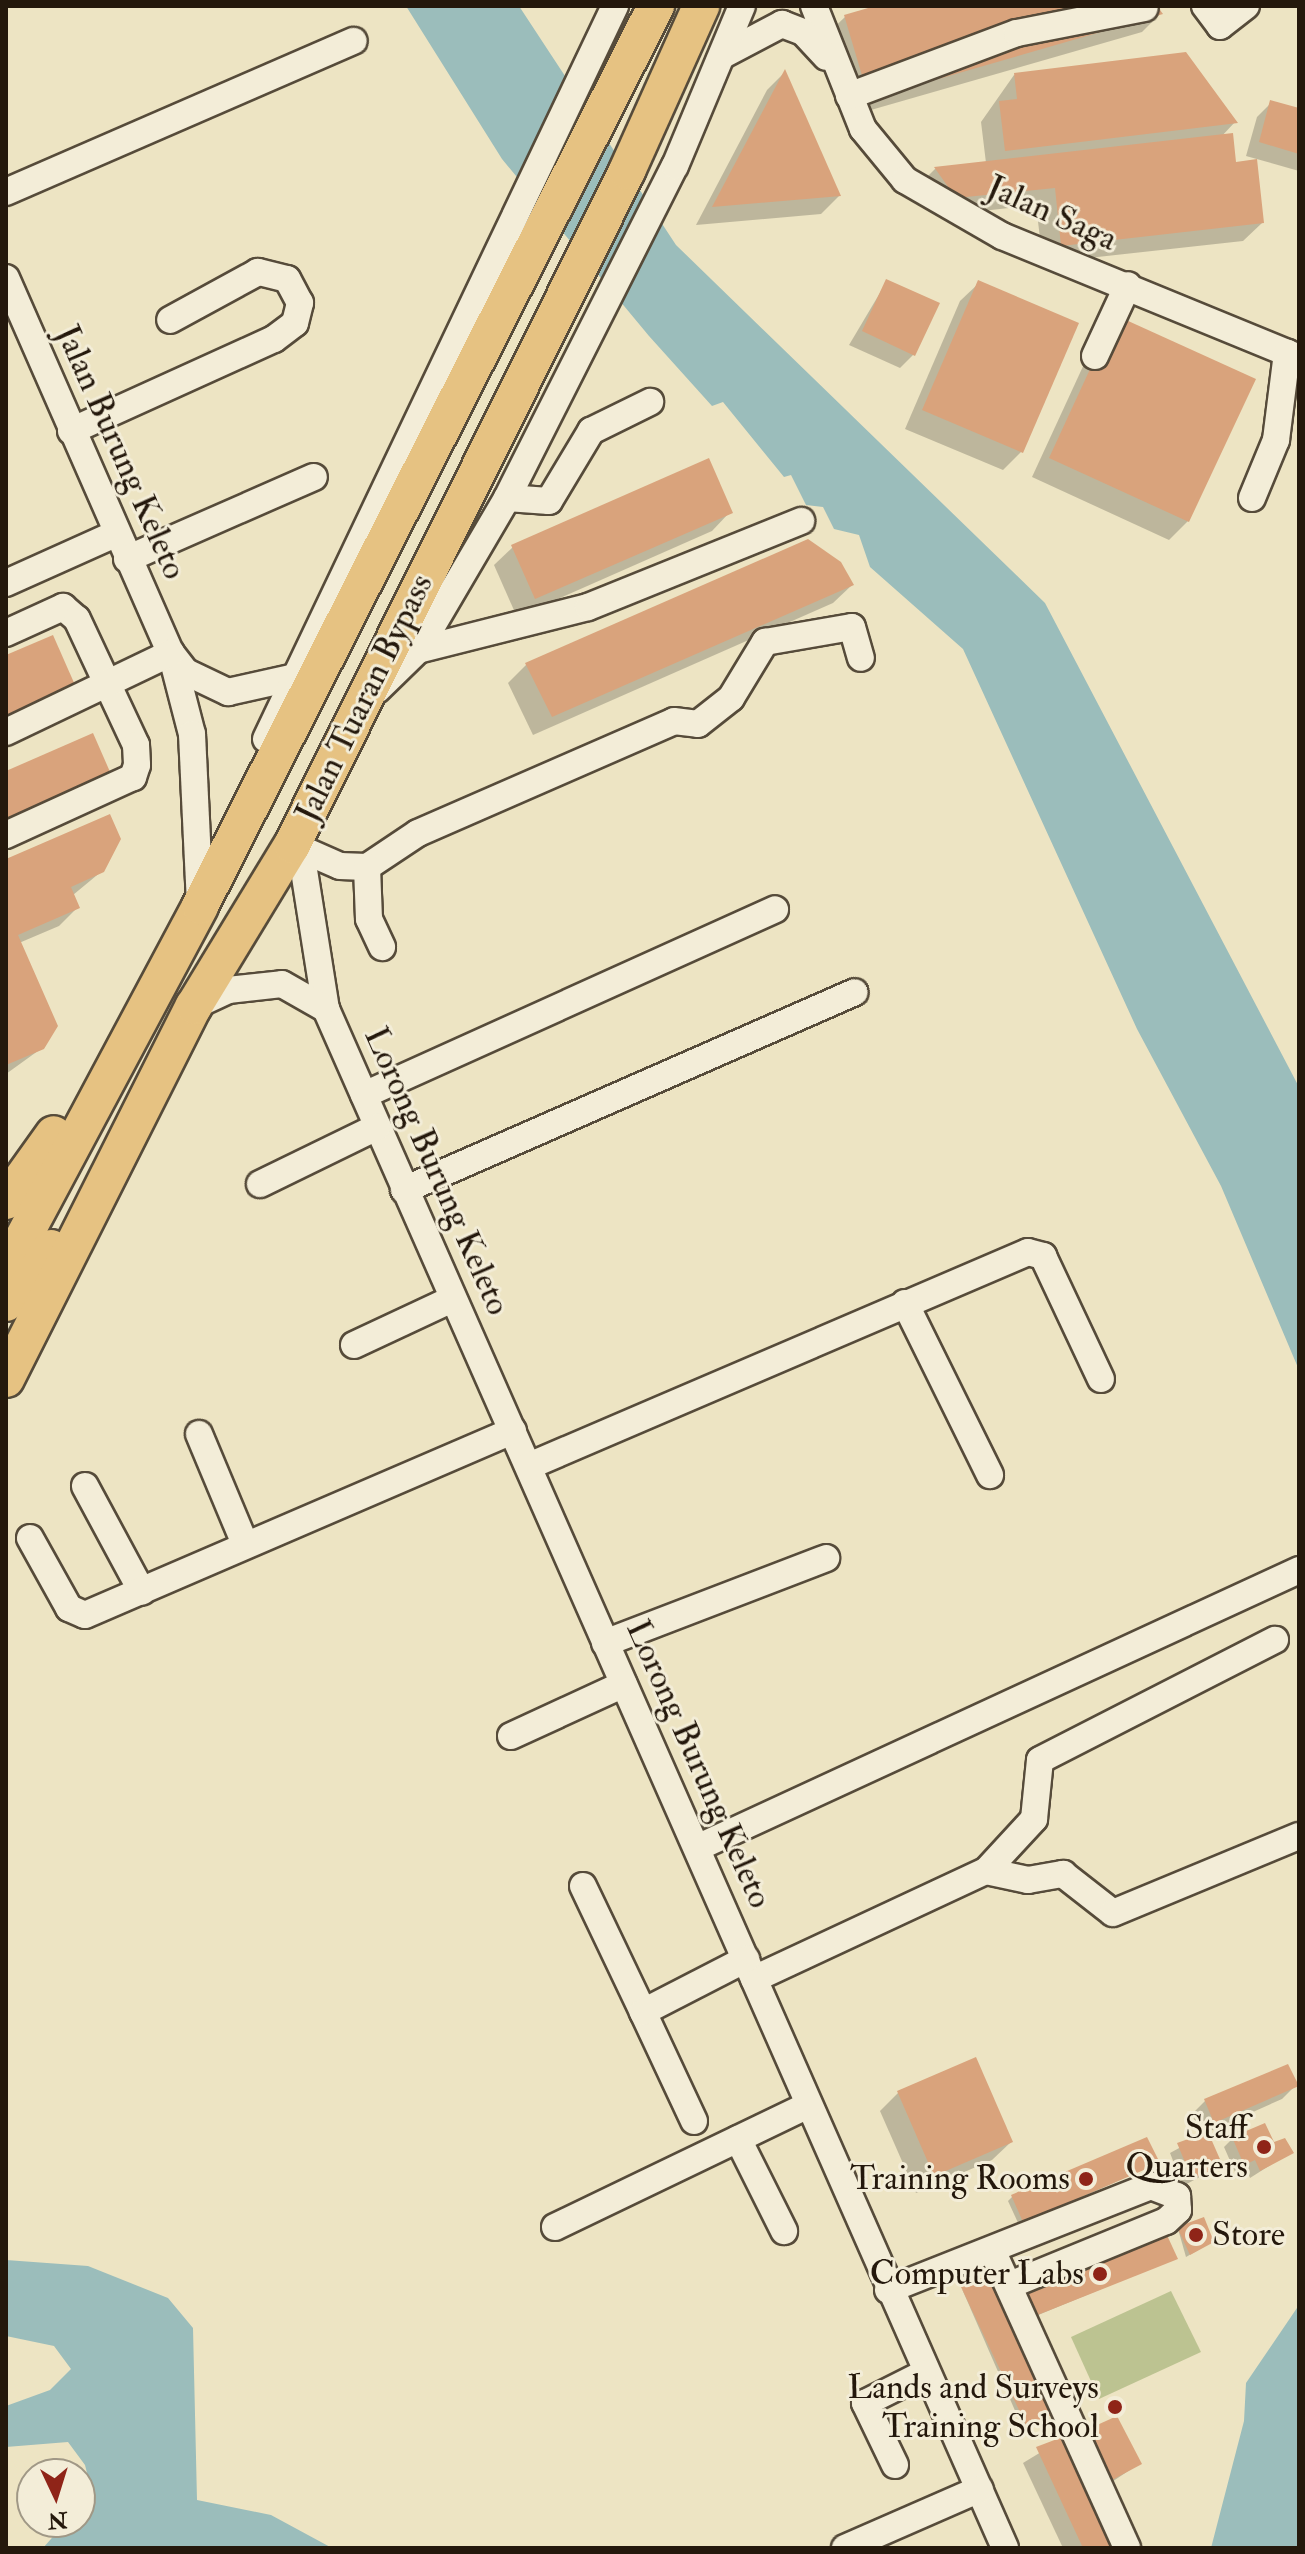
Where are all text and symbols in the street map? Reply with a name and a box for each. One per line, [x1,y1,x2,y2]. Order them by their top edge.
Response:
street label: Jalan Saga [981,166,1123,260]
street label: Jalan Burung Keleto [47,319,195,585]
street label: Jalan Tuaran Bypass [286,567,442,829]
street label: Lorong Burung Keleto [355,1021,519,1321]
street label: Lorong Burung Keleto [617,1614,781,1914]
place label: Staff Quarters [1126,2107,1248,2186]
marker: Staff Quarters [1255,2138,1273,2156]
place label: Training Rooms [850,2159,1070,2199]
marker: Training Rooms [1077,2170,1095,2188]
place label: Store [1212,2215,1285,2255]
marker: Store [1187,2226,1205,2244]
place label: Computer Labs [870,2254,1084,2294]
marker: Computer Labs [1091,2265,1109,2283]
place label: Lands and Surveys Training School [848,2367,1099,2446]
marker: Lands and Surveys Training School [1106,2398,1124,2416]
north arrow [16,2458,96,2538]
text: N [47,2505,68,2535]

